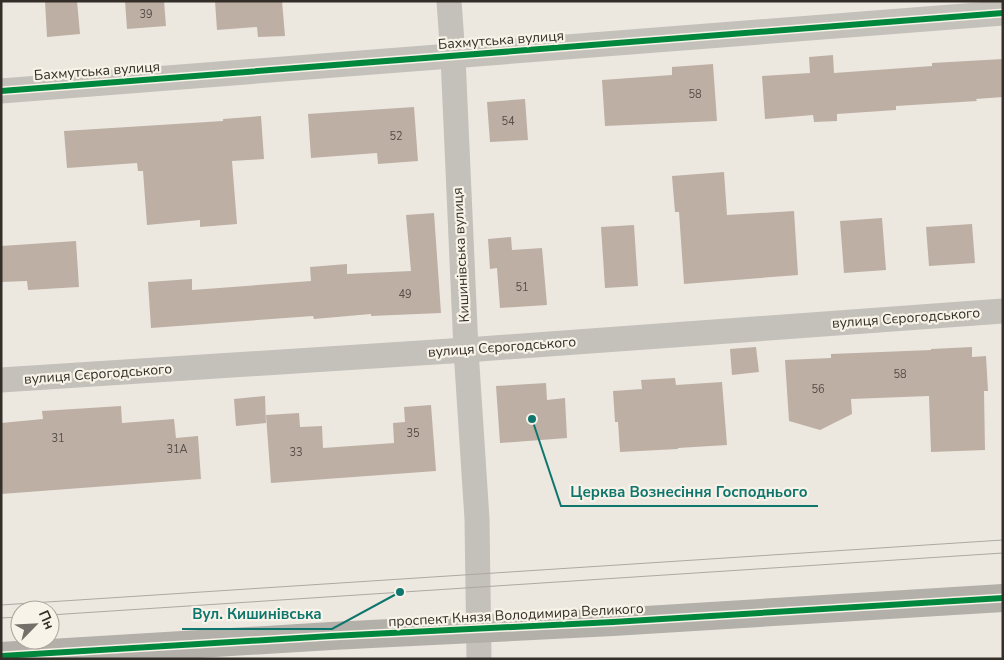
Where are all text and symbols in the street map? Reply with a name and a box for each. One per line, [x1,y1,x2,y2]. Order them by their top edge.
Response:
house number: 39 [139,7,153,22]
street label: Бахмутська вулиця [437,26,565,54]
street label: Бахмутська вулиця [33,57,161,85]
house number: 58 [688,87,702,102]
house number: 54 [501,114,515,129]
house number: 52 [389,129,403,144]
street label: Кишинівська вулиця [448,187,474,323]
house number: 51 [515,280,529,295]
house number: 49 [398,287,412,302]
street label: вулиця Сєрогодського [831,303,981,333]
street label: вулиця Сєрогодського [427,332,577,362]
street label: вулиця Сєрогодського [23,359,173,389]
house number: 58 [893,367,907,382]
house number: 56 [811,382,825,397]
house number: 35 [406,426,420,441]
house number: 31 [51,431,65,446]
house number: 31А [166,442,188,457]
house number: 33 [289,445,303,460]
callout: Церква Вознесіння Господнього [561,476,818,506]
text: Церква Вознесіння Господнього [570,482,808,502]
callout: Вул. Кишинівська [182,599,332,629]
street label: проспект Князя Володимира Великого [388,599,644,631]
north arrow [10,600,60,650]
text: Вул. Кишинівська [192,604,322,624]
text: Пн [34,607,59,633]

